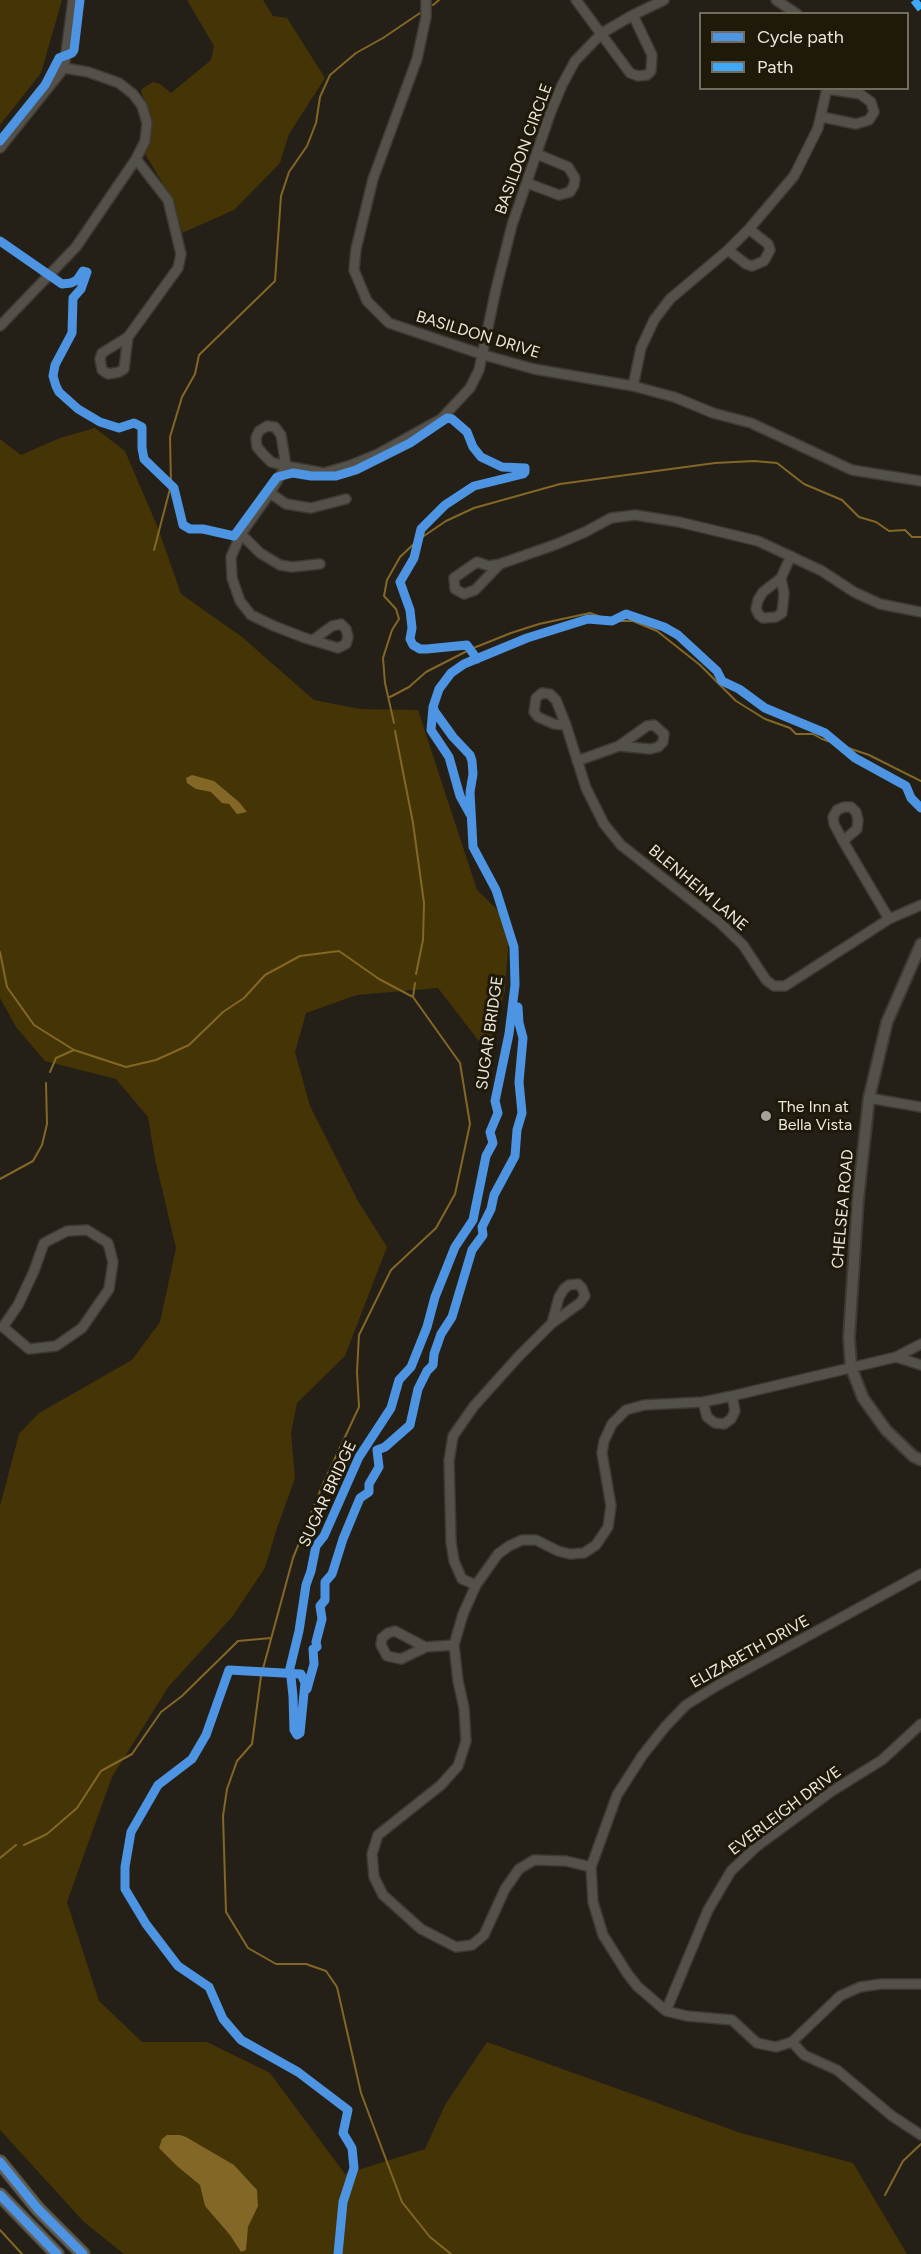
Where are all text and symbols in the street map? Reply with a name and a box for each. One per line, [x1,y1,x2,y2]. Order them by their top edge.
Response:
legend [699,12,909,90]
text: Cycle path [757,26,844,48]
text: Path [757,56,793,78]
street label: BASILDON CIRCLE [491,81,557,217]
street label: BASILDON DRIVE [414,307,542,363]
street label: BLENHEIM LANE [644,841,752,935]
street label: SUGAR BRIDGE [473,975,507,1091]
place label: The Inn at Bella Vista [778,1097,852,1135]
marker: The Inn at Bella Vista [759,1109,773,1123]
street label: CHELSEA ROAD [828,1149,858,1269]
street label: SUGAR BRIDGE [295,1438,361,1550]
street label: ELIZABETH DRIVE [687,1611,813,1693]
street label: EVERLEIGH DRIVE [725,1762,845,1860]

